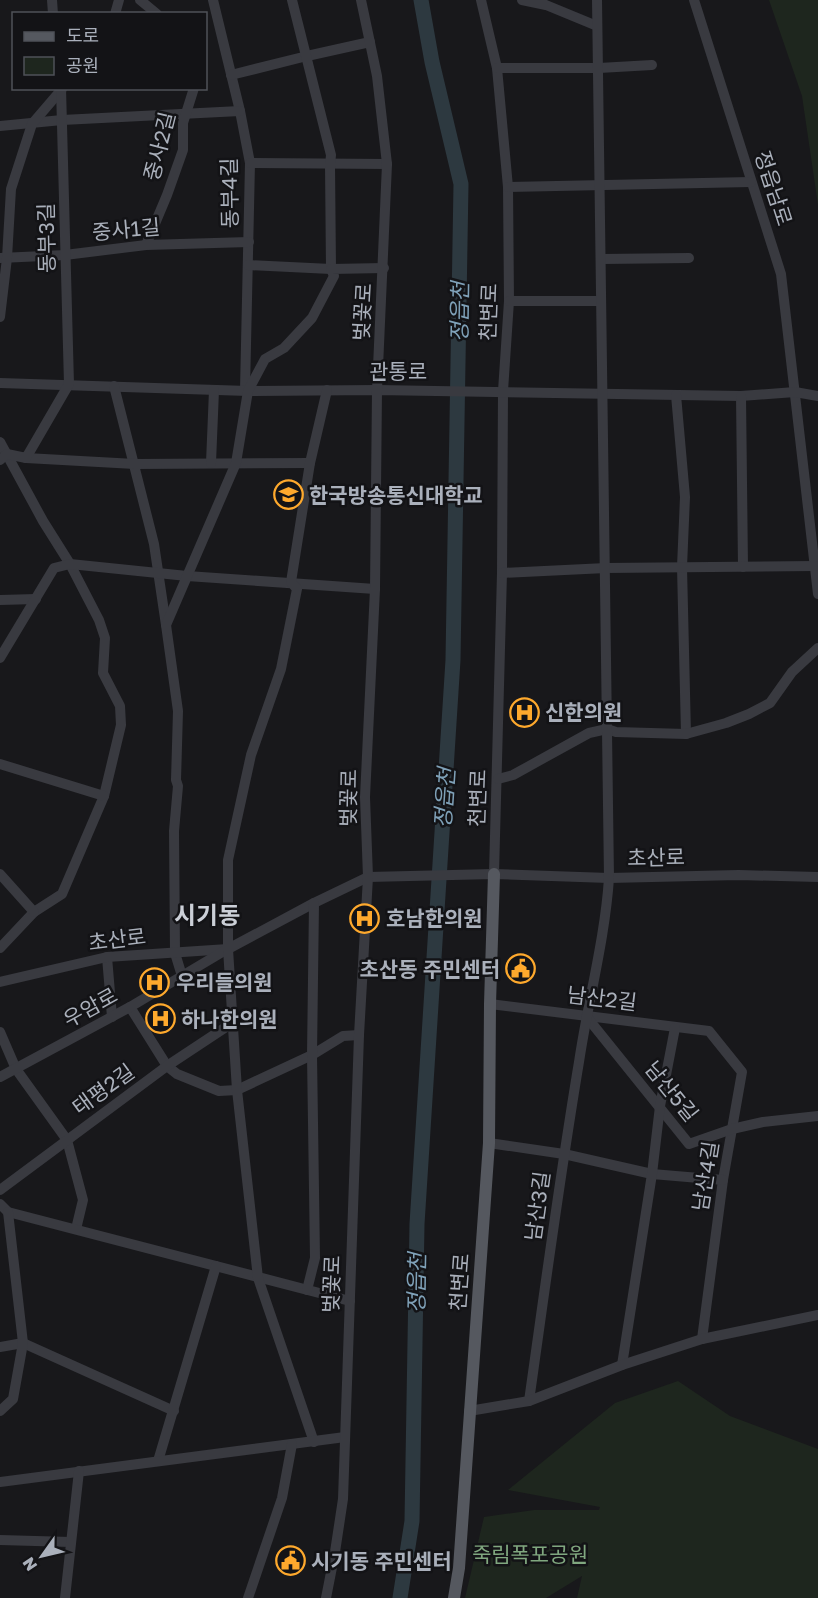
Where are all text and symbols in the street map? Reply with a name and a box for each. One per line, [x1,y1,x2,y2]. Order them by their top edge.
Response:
legend [12,12,207,90]
text: 도로 [66,24,99,46]
text: 공원 [66,54,99,76]
street label: 중사2길 [138,109,180,183]
street label: 정읍남로 [750,147,798,229]
street label: 동부4길 [215,157,243,229]
street label: 동부3길 [32,203,60,273]
street label: 중사1길 [91,213,161,245]
water label: 정읍천 [445,279,473,343]
street label: 벚꽃로 [348,282,376,342]
street label: 천변로 [474,283,502,341]
street label: 관통로 [369,358,427,384]
school or university icon: 한국방송통신대학교 [272,479,304,511]
place label: 한국방송통신대학교 [309,482,483,508]
hospital icon: 신한의원 [508,696,540,728]
place label: 신한의원 [545,699,622,725]
water label: 정읍천 [428,764,460,829]
street label: 벚꽃로 [334,769,362,827]
street label: 천변로 [463,769,491,827]
street label: 초산로 [627,843,685,871]
district label: 시기동 [174,900,240,929]
hospital icon: 호남한의원 [349,902,381,934]
place label: 호남한의원 [386,905,483,931]
street label: 초산로 [87,923,147,955]
public building icon: 초산동 주민센터 [505,953,537,985]
place label: 초산동 주민센터 [360,956,500,982]
hospital icon: 우리들의원 [139,966,171,998]
place label: 우리들의원 [176,969,273,995]
street label: 남산2길 [566,981,638,1015]
street label: 우암로 [58,982,122,1032]
hospital icon: 하나한의원 [144,1003,176,1035]
place label: 하나한의원 [181,1006,278,1032]
street label: 남산5길 [640,1056,704,1126]
street label: 태평2길 [67,1058,139,1120]
street label: 남산4길 [687,1139,723,1213]
street label: 남산3길 [519,1169,555,1243]
water label: 정읍천 [402,1250,430,1314]
street label: 천변로 [444,1252,474,1312]
street label: 벚꽃로 [317,1255,345,1313]
north arrow [12,1526,72,1586]
park label: 죽림폭포공원 [472,1541,588,1567]
public building icon: 시기동 주민센터 [274,1545,306,1577]
place label: 시기동 주민센터 [311,1548,452,1574]
text: N [18,1554,41,1575]

